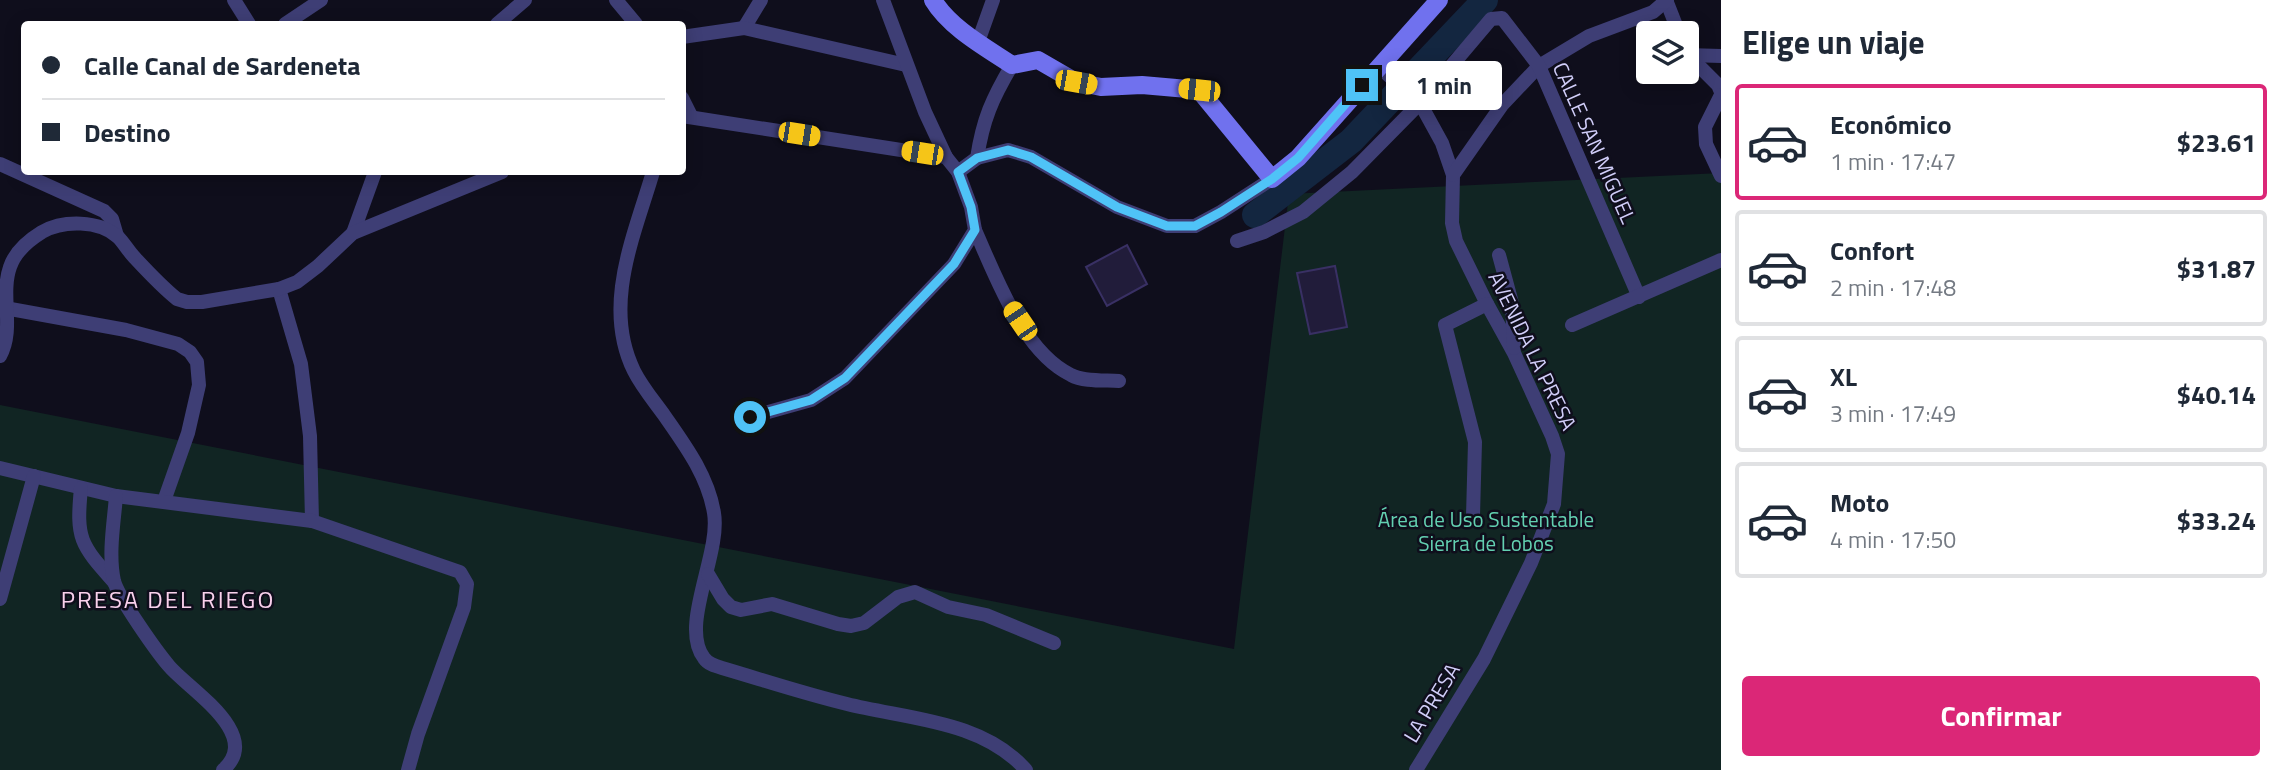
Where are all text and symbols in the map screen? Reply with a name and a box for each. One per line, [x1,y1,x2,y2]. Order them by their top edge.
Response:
text: Elige un viaje [1742,18,1925,66]
map controls [1636,21,1699,84]
button: layers [1636,21,1699,84]
text: Calle Canal de Sardeneta [84,46,361,85]
street label: CALLE SAN MIGUEL [1545,57,1645,228]
callout: 1 min [1386,60,1502,110]
car [1054,68,1099,96]
text: 1 min [1416,68,1472,103]
route end [1346,69,1378,101]
car [1178,77,1221,103]
text: Económico [1830,105,1952,144]
icon: car [1746,111,1809,174]
text: Destino [84,113,171,152]
car [777,120,822,148]
text: $23.61 [2177,123,2256,162]
car [900,139,945,167]
text: 1 min · 17:47 [1830,144,1956,179]
text: Confort [1830,231,1914,270]
icon: car [1746,237,1809,300]
text: $31.87 [2177,249,2256,288]
street label: AVENIDA LA PRESA [1481,266,1585,436]
text: 2 min · 17:48 [1830,270,1956,305]
car [1000,298,1041,344]
text: XL [1830,357,1857,396]
icon: car [1746,363,1809,426]
text: $40.14 [2177,375,2256,414]
text: 3 min · 17:49 [1830,396,1956,431]
route start [734,401,766,433]
text: Moto [1830,483,1889,522]
icon: car [1746,489,1809,552]
text: $33.24 [2177,501,2256,540]
park label: Área de Uso Sustentable Sierra de Lobos [1378,503,1594,559]
text: 4 min · 17:50 [1830,522,1956,557]
district label: PRESA DEL RIEGO [61,581,275,617]
street label: LA PRESA [1395,656,1468,748]
button: Confirmar [1742,676,2260,756]

